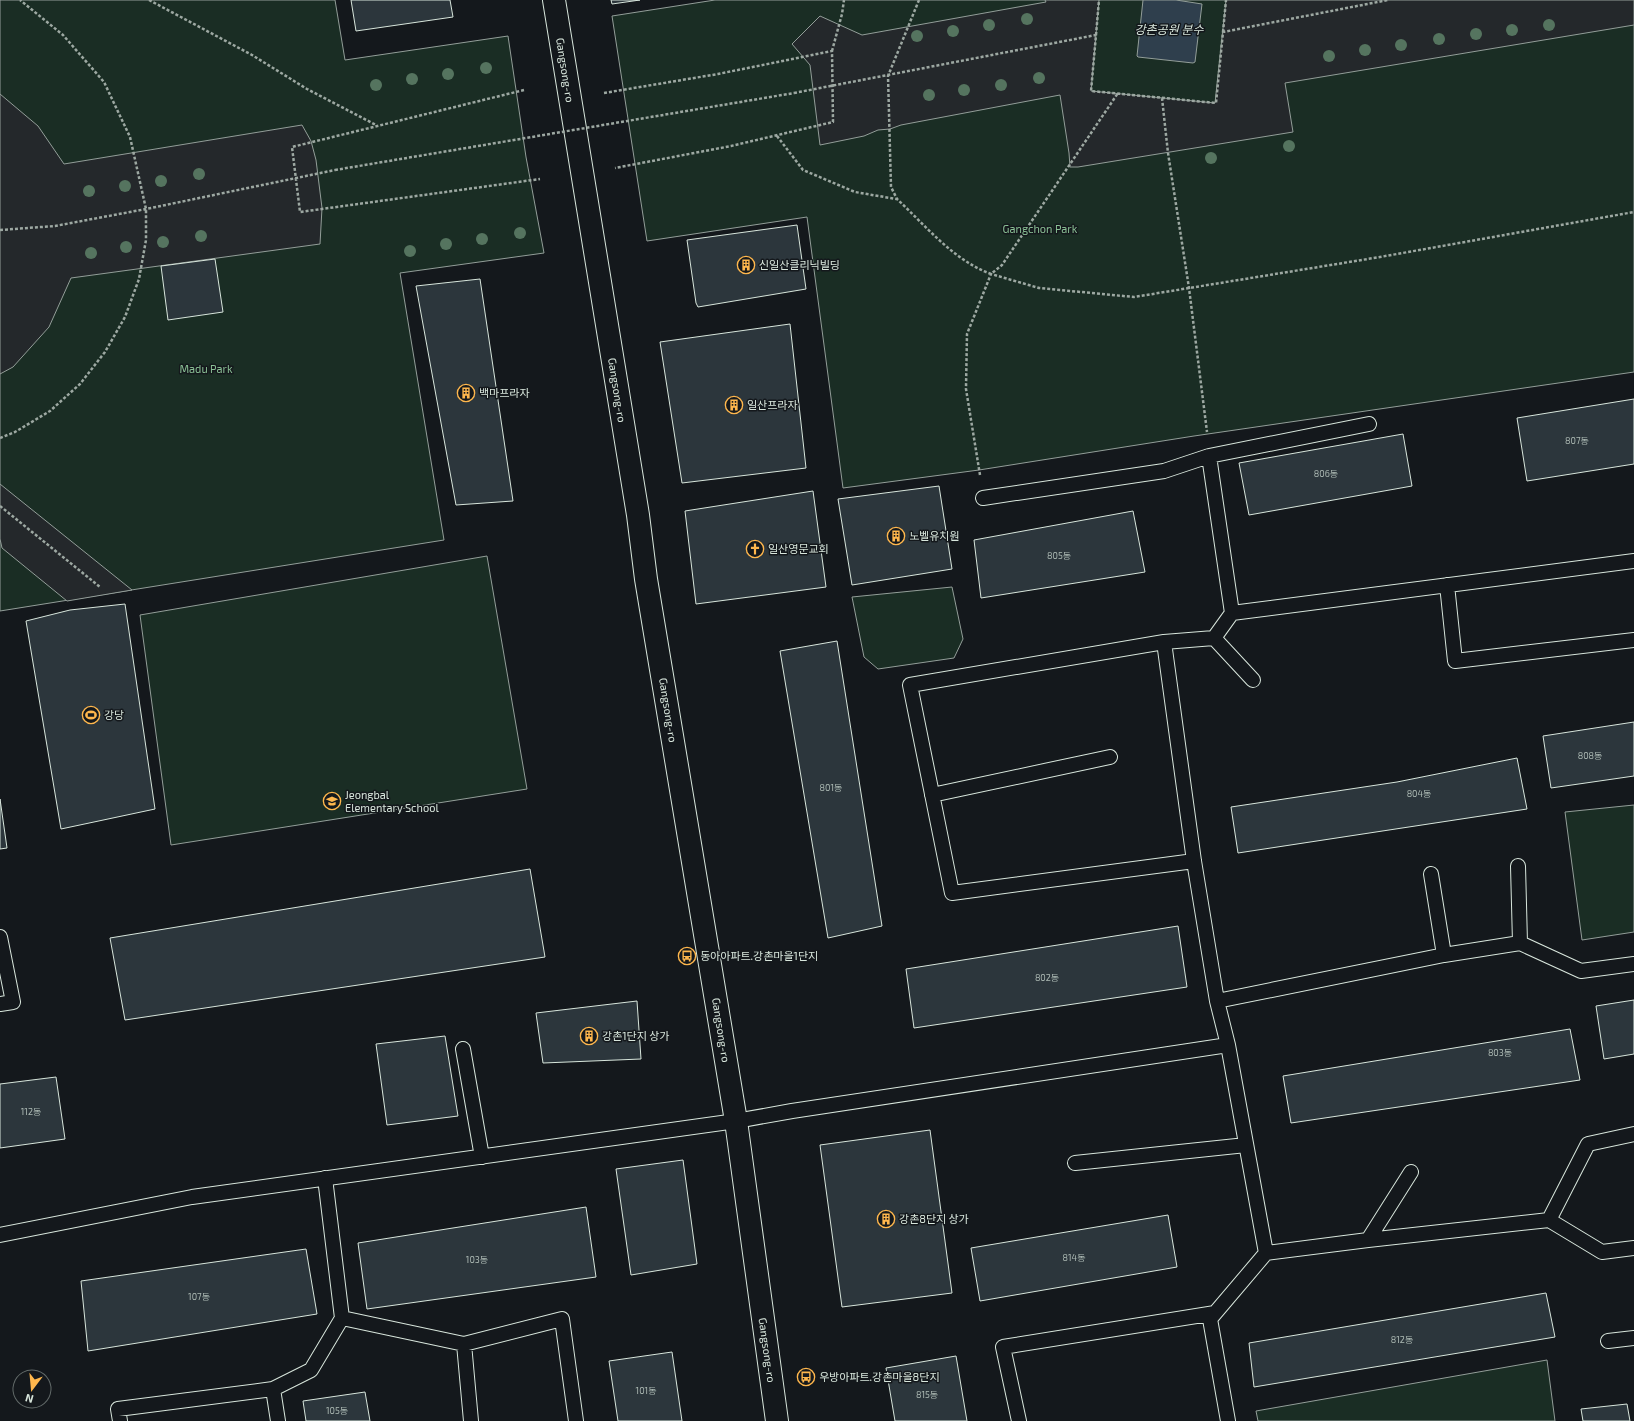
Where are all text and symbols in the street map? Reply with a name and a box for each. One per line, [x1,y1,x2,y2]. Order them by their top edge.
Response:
water label: 강촌공원 분수 [1135,22,1204,36]
street label: Gangsong-ro [554,37,577,103]
park label: Gangchon Park [1003,222,1078,235]
building icon: 신일산클리닉빌딩 [736,255,756,275]
place label: 신일산클리닉빌딩 [759,258,840,271]
street label: Gangsong-ro [606,357,629,423]
park label: Madu Park [179,362,233,375]
building icon: 백마프라자 [456,383,476,403]
place label: 백마프라자 [479,386,530,399]
building icon: 일산프라자 [724,395,744,415]
place label: 일산프라자 [747,398,798,411]
house number: 807동 [1565,435,1589,446]
house number: 806동 [1314,468,1338,479]
building icon: 노벨유치원 [886,526,906,546]
place label: 노벨유치원 [909,529,960,542]
church icon: 일산영문교회 [745,539,765,559]
place label: 일산영문교회 [768,542,829,555]
house number: 805동 [1047,550,1071,561]
street label: Gangsong-ro [657,677,680,743]
sports icon: 강당 [81,705,101,725]
place label: 강당 [104,708,124,721]
house number: 808동 [1578,750,1602,761]
house number: 801동 [820,782,842,793]
place label: Jeongbal Elementary School [345,788,439,814]
house number: 804동 [1407,788,1431,799]
school or university icon: Jeongbal Elementary School [322,791,342,811]
bus stop icon: 동아아파트.강촌마을1단지 [677,946,697,966]
place label: 동아아파트.강촌마을1단지 [700,949,818,962]
house number: 802동 [1035,972,1059,983]
street label: Gangsong-ro [710,997,733,1063]
building icon: 강촌1단지 상가 [579,1026,599,1046]
place label: 강촌1단지 상가 [602,1029,670,1042]
house number: 803동 [1488,1047,1512,1058]
house number: 112동 [21,1106,41,1117]
building icon: 강촌8단지 상가 [876,1209,896,1229]
place label: 강촌8단지 상가 [899,1212,969,1225]
house number: 814동 [1063,1252,1085,1263]
house number: 103동 [466,1254,488,1265]
house number: 107동 [188,1291,210,1302]
street label: Gangsong-ro [757,1317,778,1383]
house number: 812동 [1391,1334,1413,1345]
bus stop icon: 우방아파트.강촌마을8단지 [796,1367,816,1387]
north arrow [12,1369,52,1409]
place label: 우방아파트.강촌마을8단지 [819,1370,940,1383]
house number: 101동 [636,1385,656,1396]
house number: 815동 [916,1389,938,1400]
text: N [23,1392,35,1406]
house number: 105동 [326,1405,348,1416]

